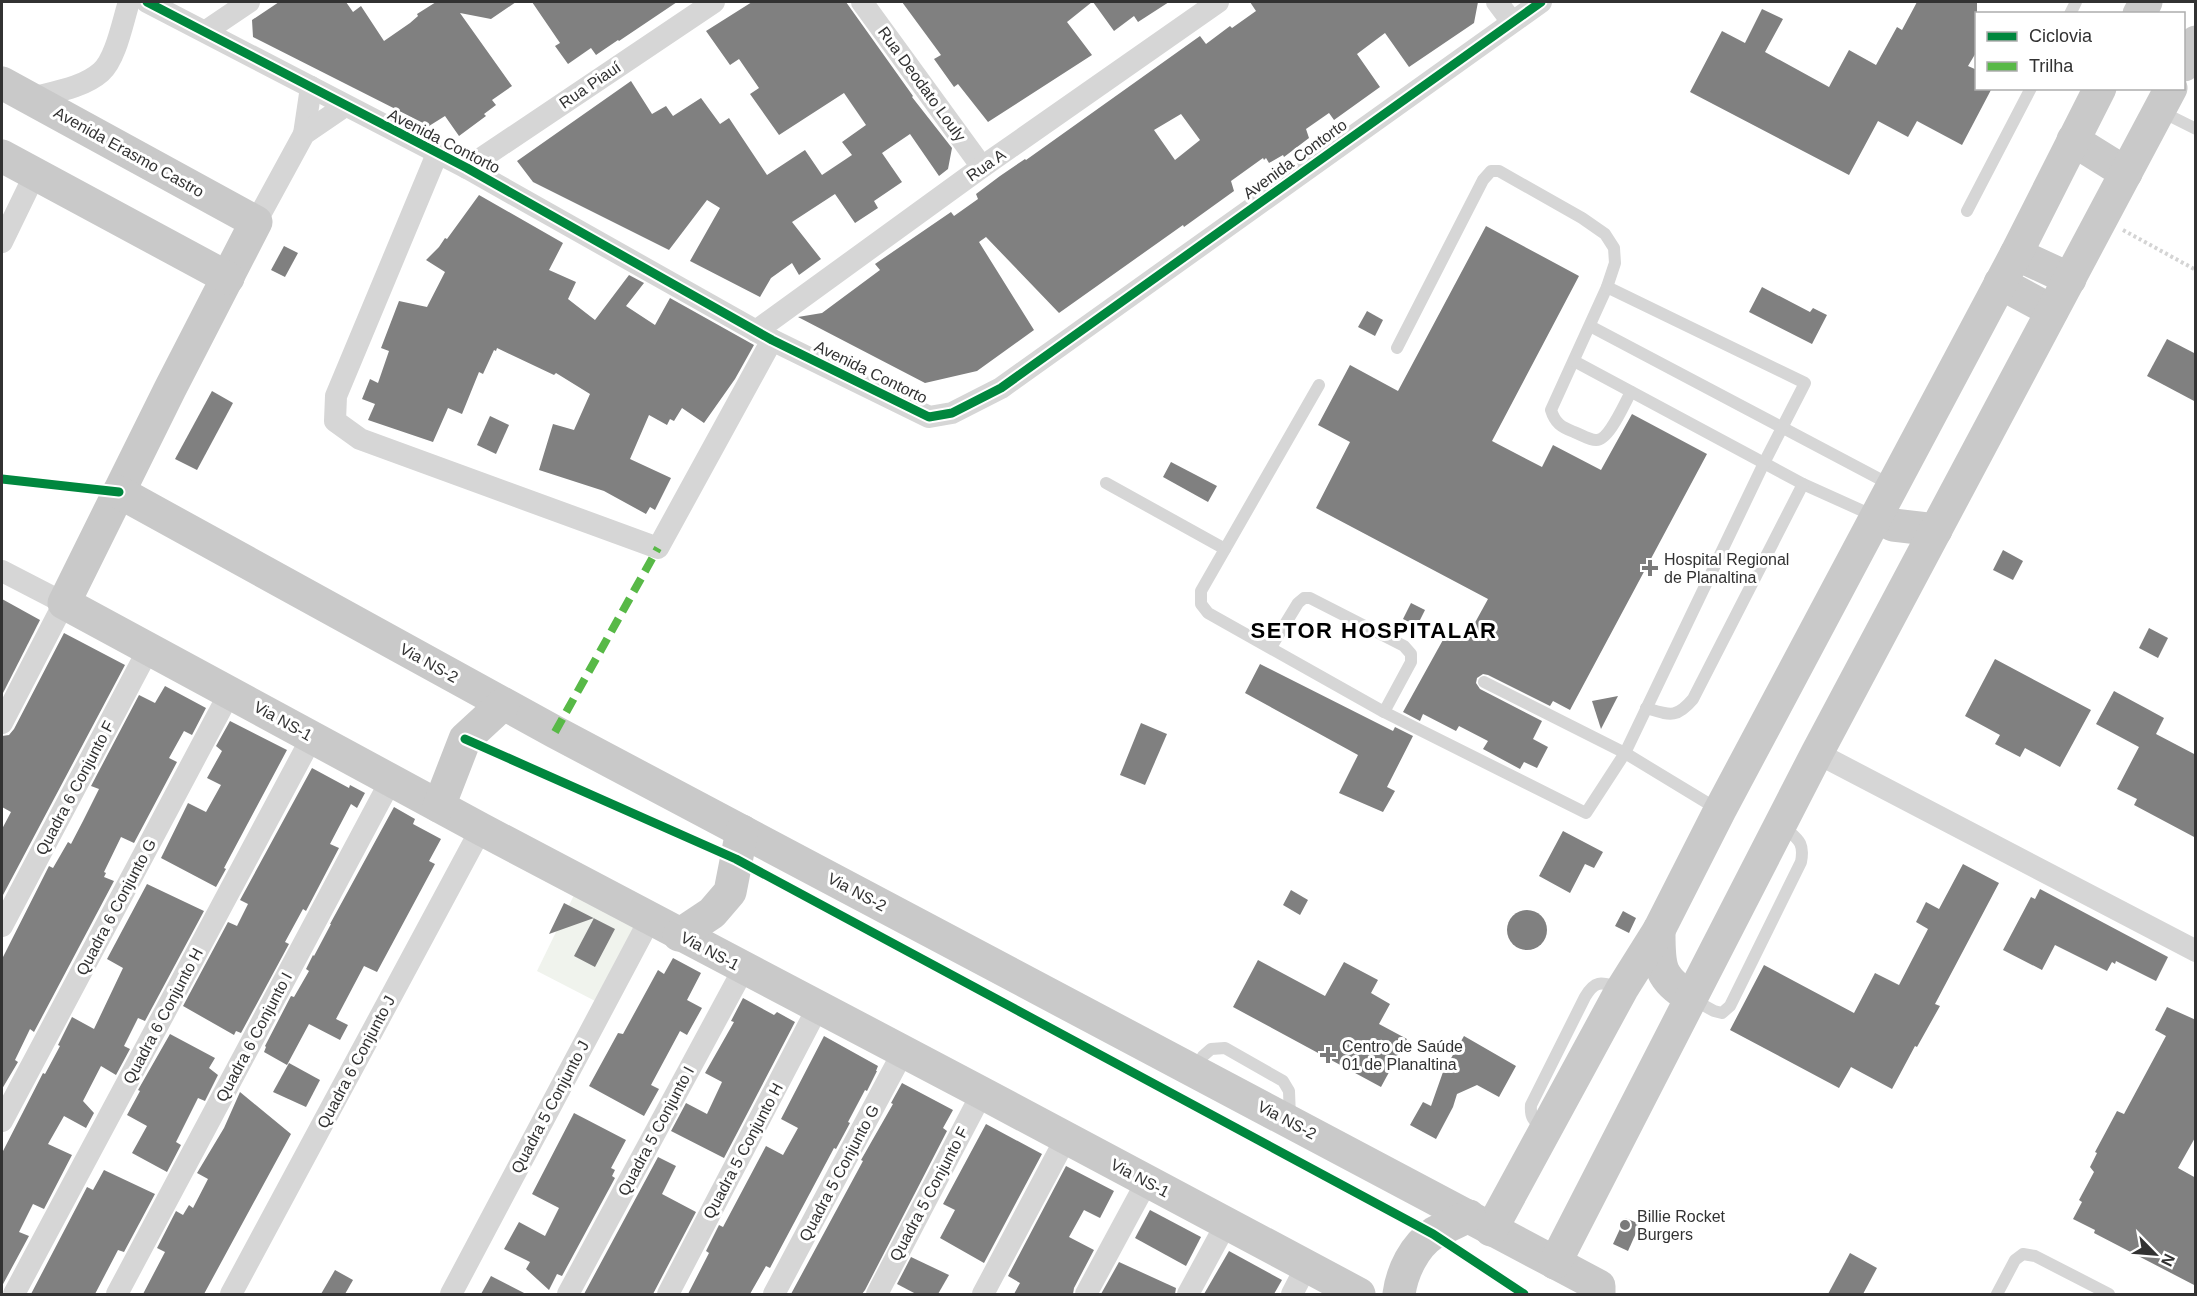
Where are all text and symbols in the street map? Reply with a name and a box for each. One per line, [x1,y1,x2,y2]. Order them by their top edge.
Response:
legend [1975,12,2185,90]
street label: Rua Deodato Louly [875,24,969,144]
text: Ciclovia [2029,26,2093,46]
text: Trilha [2029,56,2074,76]
street label: Rua Piauí [556,58,624,112]
street label: Avenida Erasmo Castro [51,104,207,200]
street label: Avenida Contorto [385,105,503,177]
street label: Avenida Contorto [1240,116,1350,202]
street label: Rua A [963,145,1009,184]
street label: Avenida Contorto [812,337,930,407]
place label: Hospital Regional de Planaltina [1664,551,1789,586]
marker: Hospital Regional de Planaltina [1641,559,1659,577]
district label: SETOR HOSPITALAR [1251,618,1497,643]
street label: Via NS-2 [397,640,461,686]
street label: Via NS-1 [251,698,315,744]
street label: Quadra 6 Conjunto F [32,718,118,858]
street label: Quadra 6 Conjunto G [73,836,159,978]
street label: Via NS-2 [825,870,889,915]
street label: Via NS-1 [678,929,742,974]
street label: Quadra 6 Conjunto H [120,945,206,1087]
street label: Quadra 6 Conjunto I [213,969,295,1105]
street label: Quadra 6 Conjunto J [314,993,398,1131]
street label: Quadra 5 Conjunto J [508,1038,592,1176]
place label: Centro de Saúde 01 de Planaltina [1342,1038,1463,1073]
marker: Centro de Saúde 01 de Planaltina [1319,1046,1337,1064]
street label: Quadra 5 Conjunto I [615,1063,697,1199]
street label: Quadra 5 Conjunto H [700,1080,786,1222]
street label: Via NS-2 [1255,1098,1319,1143]
street label: Quadra 5 Conjunto G [796,1102,882,1244]
street label: Quadra 5 Conjunto F [886,1124,972,1264]
street label: Via NS-1 [1108,1156,1172,1201]
place label: Billie Rocket Burgers [1637,1208,1726,1243]
marker: Billie Rocket Burgers [1618,1218,1632,1232]
north arrow [2125,1224,2185,1284]
text: N [2158,1251,2178,1269]

